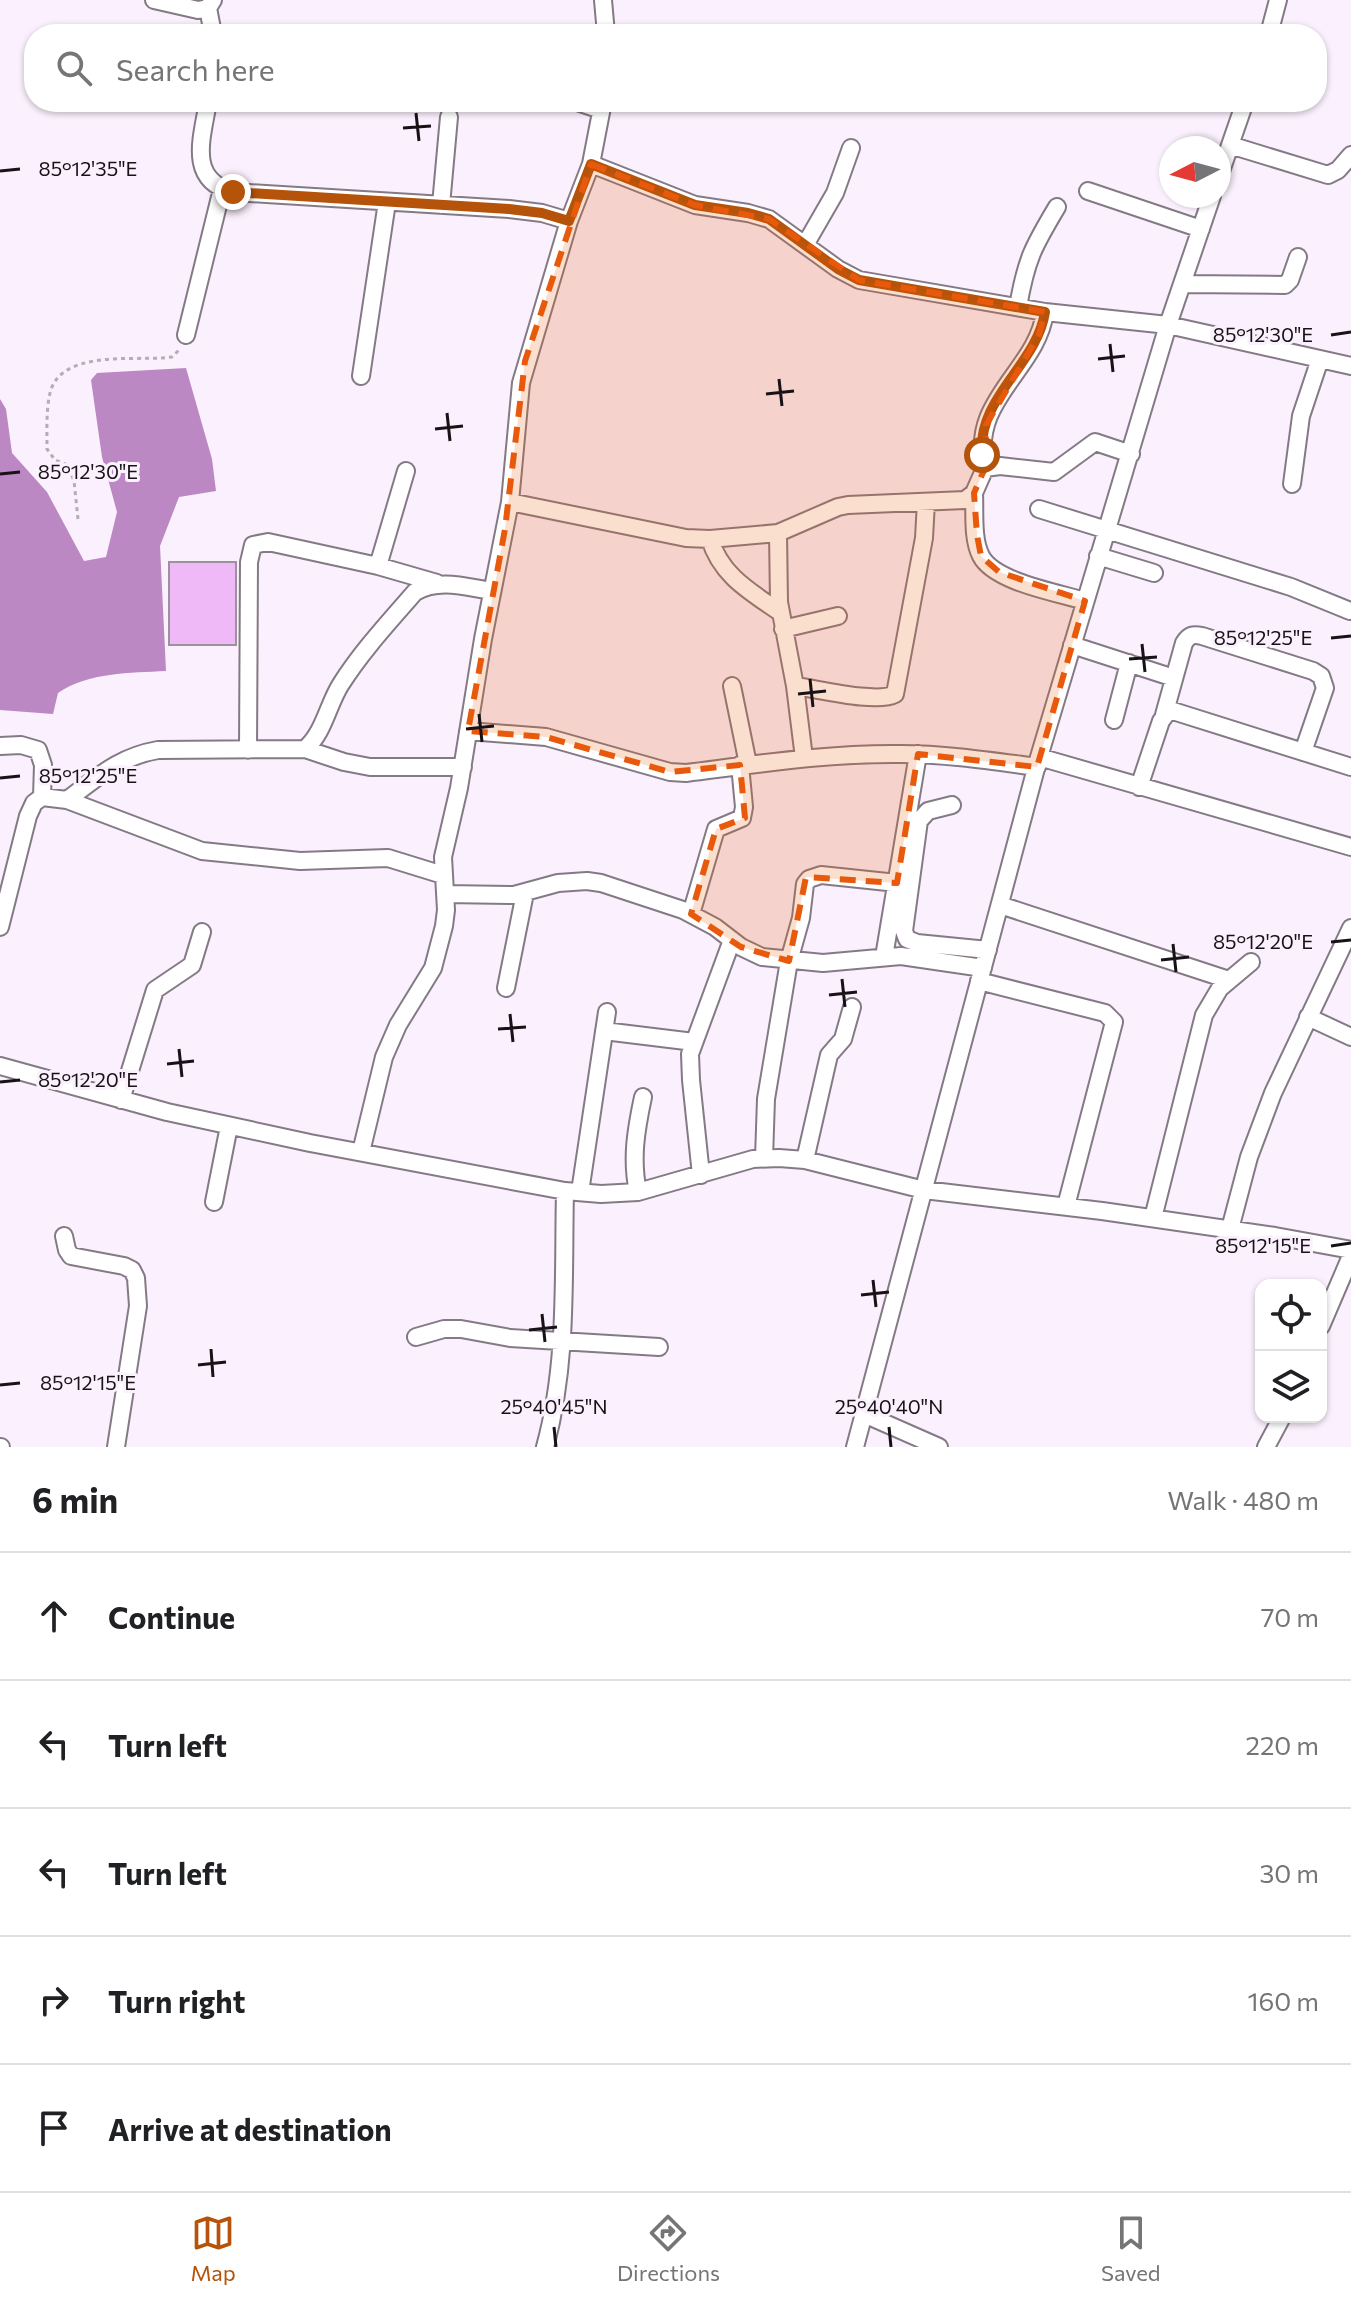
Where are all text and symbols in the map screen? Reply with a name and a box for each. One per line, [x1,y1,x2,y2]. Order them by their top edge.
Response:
search box [24,24,1327,112]
icon: search [52,46,96,90]
text: Search here [116,50,275,87]
north arrow [1159,136,1231,208]
text: 85°12'35"E [39,156,137,180]
route end [215,174,251,210]
text: 85°12'30"E [1213,322,1313,346]
route start [964,437,1000,473]
text: 85°12'30"E [38,459,138,483]
text: 85°12'25"E [1214,625,1312,649]
text: 85°12'25"E [39,763,137,787]
text: 85°12'20"E [1213,929,1313,953]
text: 85°12'20"E [38,1067,138,1091]
text: 85°12'15"E [1215,1233,1311,1257]
map controls [1255,1279,1327,1423]
button: locate [1255,1279,1327,1351]
button: layers [1255,1351,1327,1423]
text: 85°12'15"E [40,1370,136,1394]
text: 25°40'45"N [500,1394,608,1418]
text: 25°40'40"N [835,1394,943,1418]
text: 6 min [32,1478,118,1520]
text: Walk · 480 m [1167,1484,1319,1515]
icon: ahead [32,1594,76,1638]
text: Continue [108,1598,235,1635]
text: 70 m [1261,1601,1319,1632]
icon: left [32,1722,76,1766]
text: Turn left [108,1726,227,1763]
text: 220 m [1246,1729,1319,1760]
icon: left [32,1850,76,1894]
text: Turn left [108,1854,227,1891]
text: 30 m [1260,1857,1319,1888]
icon: right [32,1978,76,2022]
text: Turn right [108,1982,245,2019]
text: 160 m [1247,1985,1319,2016]
icon: arrive [32,2106,76,2150]
text: Arrive at destination [108,2110,392,2147]
tab: Map [191,2211,236,2286]
tab: Directions [617,2211,720,2286]
tab: Saved [1101,2211,1160,2286]

